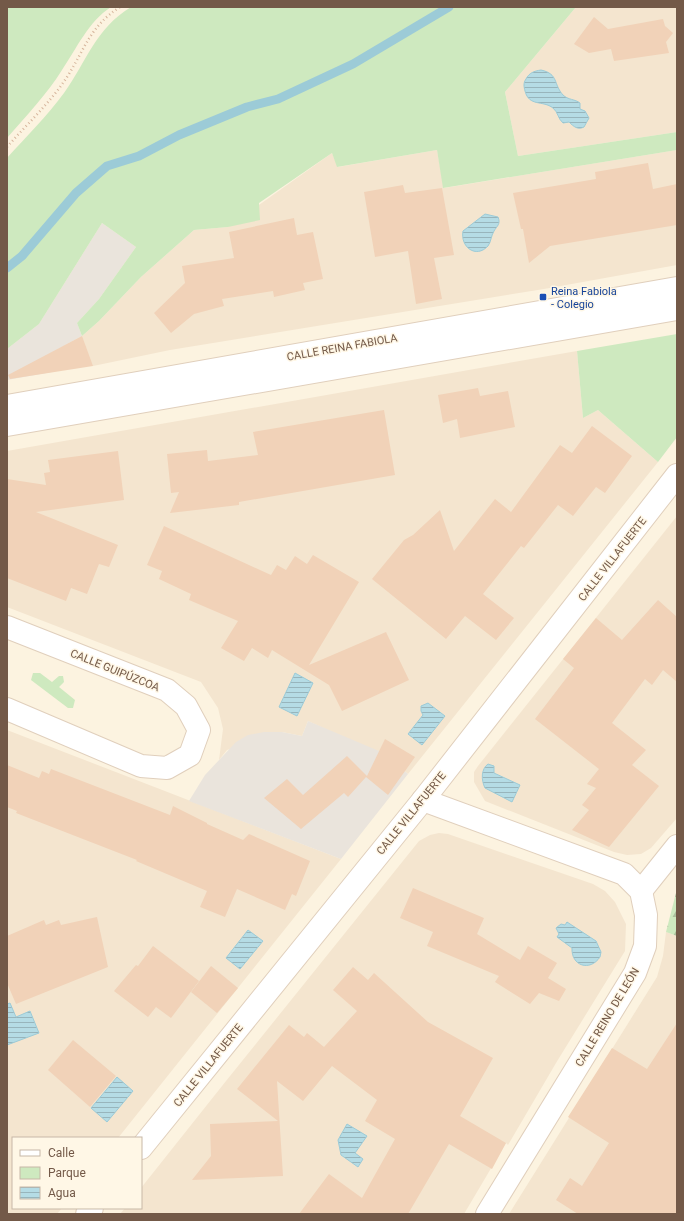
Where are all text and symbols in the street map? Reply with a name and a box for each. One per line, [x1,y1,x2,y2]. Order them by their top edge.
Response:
place label: Reina Fabiola - Colegio [551,285,617,311]
marker: Reina Fabiola - Colegio [538,292,548,302]
street label: CALLE REINA FABIOLA [286,331,399,364]
street label: CALLE VILLAFUERTE [576,515,649,604]
street label: CALLE GUIPÚZCOA [68,647,162,695]
street label: CALLE VILLAFUERTE [374,769,449,857]
street label: CALLE REINO DE LEÓN [573,965,642,1069]
street label: CALLE VILLAFUERTE [171,1021,246,1109]
legend [12,1137,142,1209]
text: Calle [48,1146,75,1160]
text: Parque [48,1166,86,1180]
text: Agua [48,1186,76,1200]

